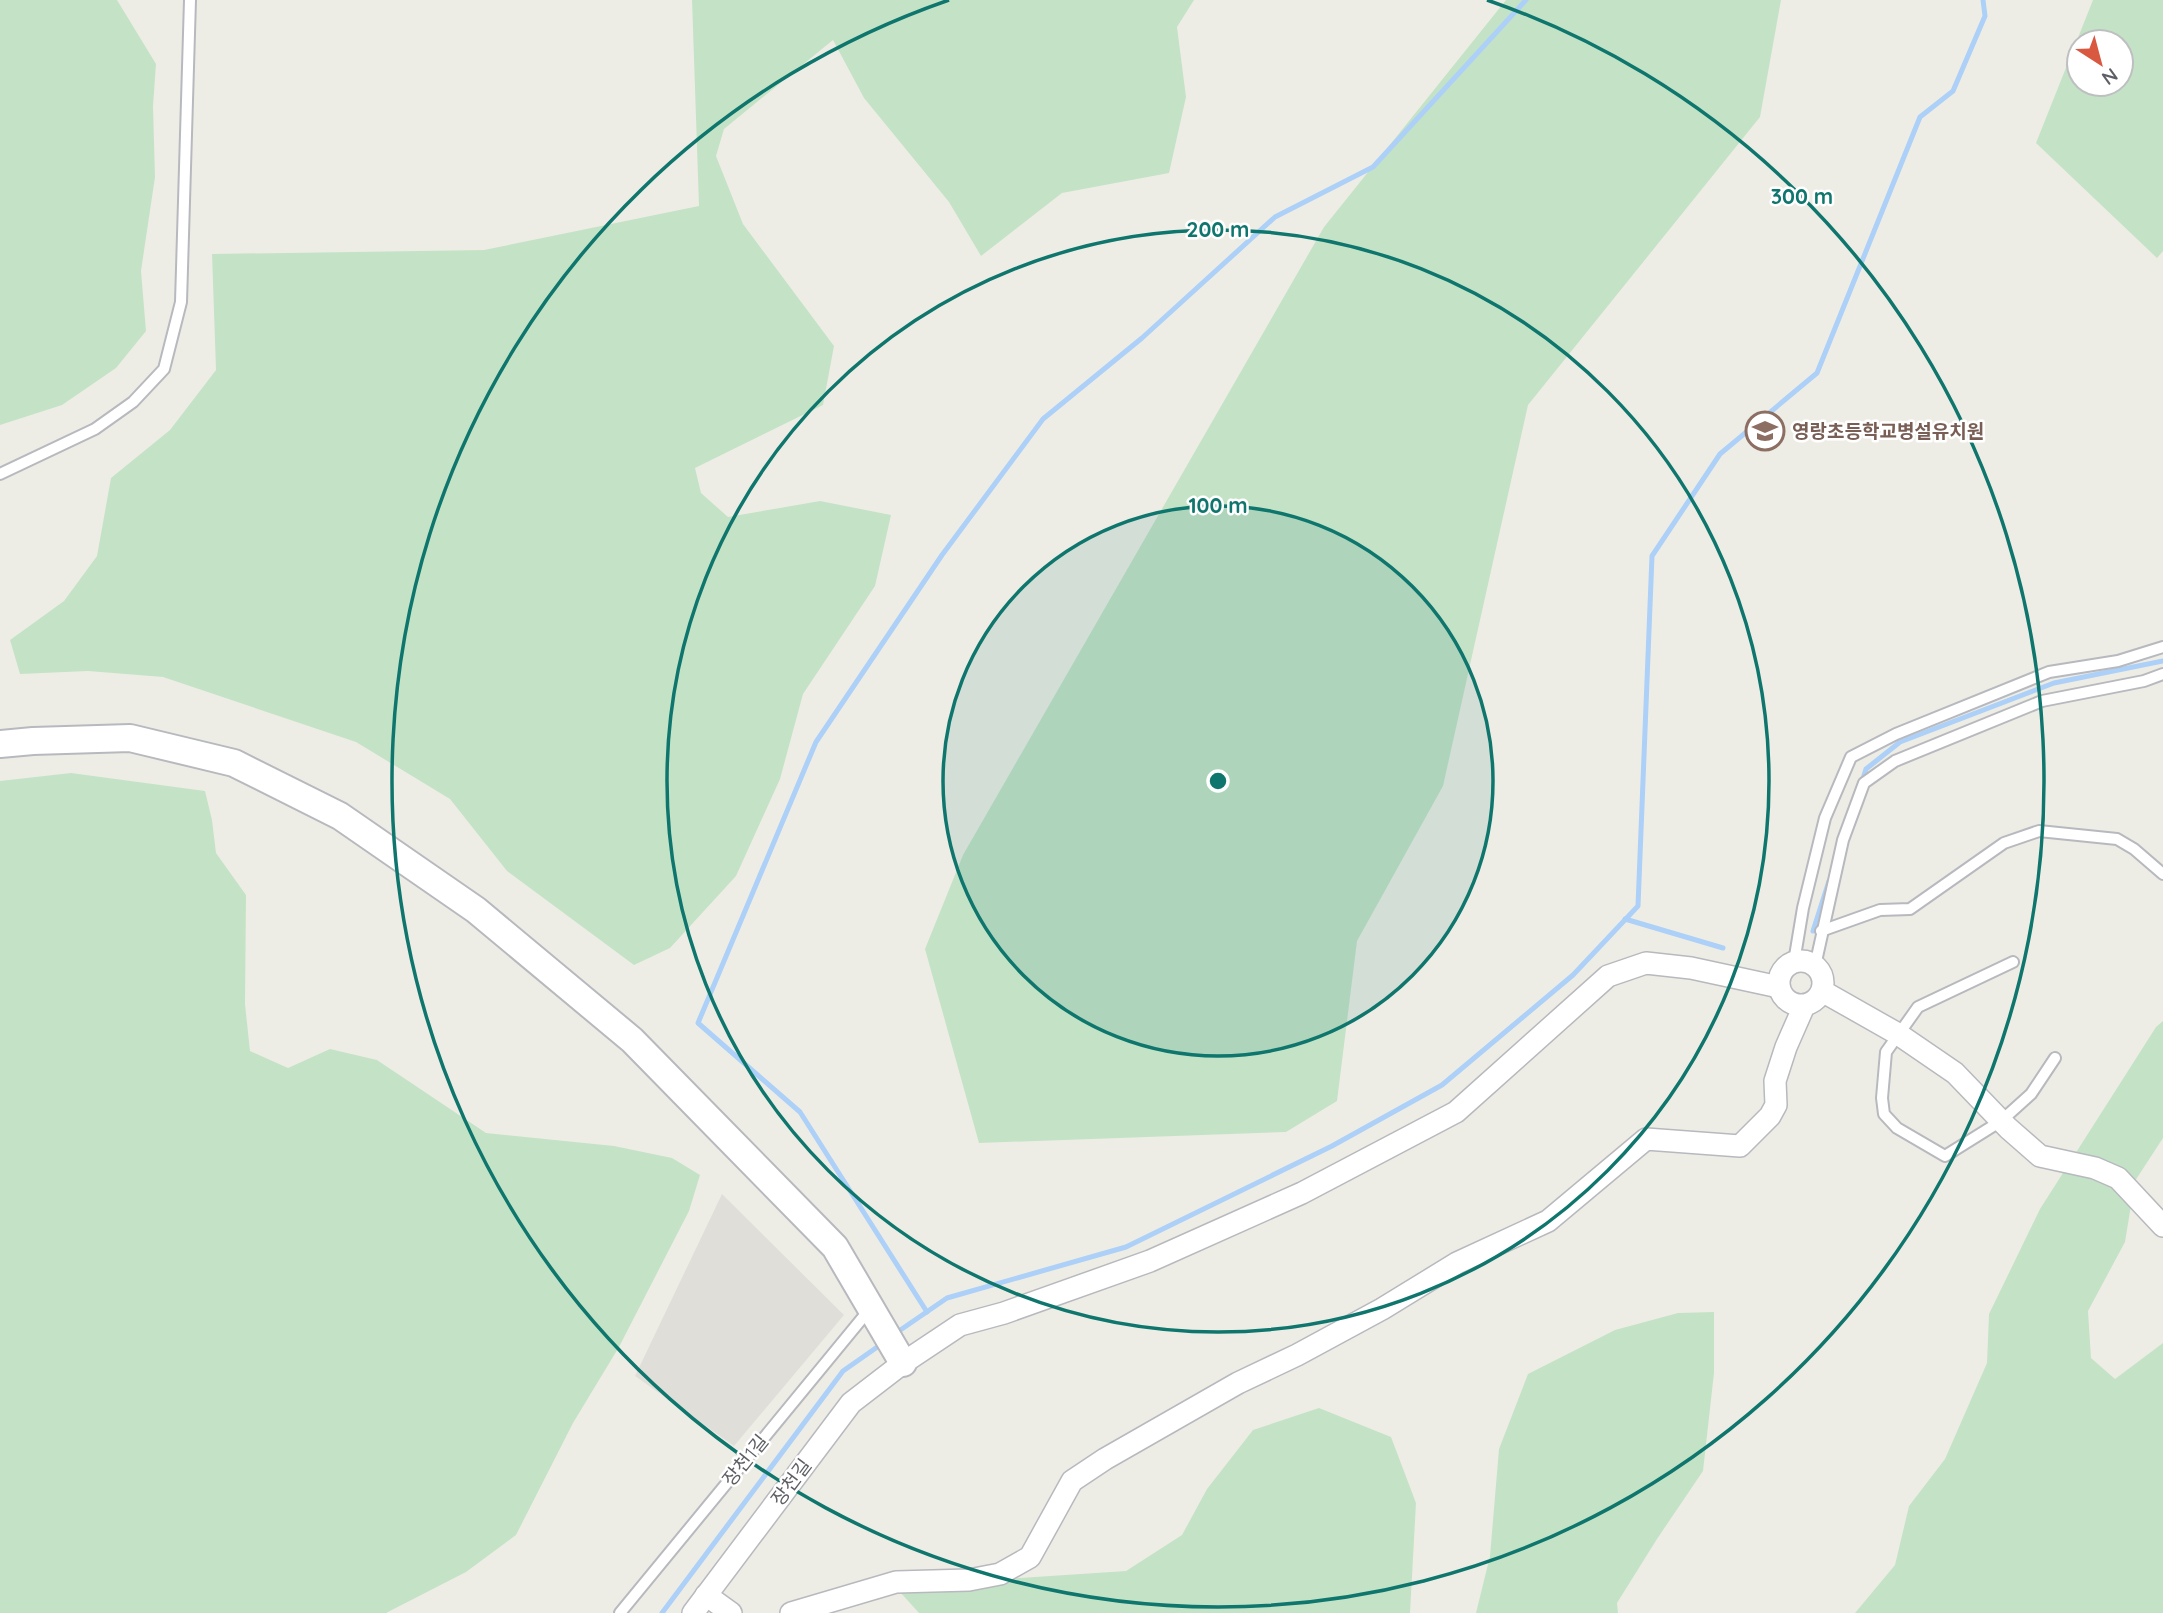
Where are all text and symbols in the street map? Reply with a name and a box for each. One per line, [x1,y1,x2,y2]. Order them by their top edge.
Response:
north arrow [2065,28,2135,98]
text: N [2097,63,2123,91]
text: 300 m [1771,183,1833,209]
text: 200 m [1187,216,1249,242]
school or university icon: 영랑초등학교병설유치원 [1744,410,1786,452]
place label: 영랑초등학교병설유치원 [1792,419,1984,443]
text: 100 m [1188,492,1248,518]
centre of rings [1206,769,1230,793]
street label: 장천1길 [717,1429,773,1491]
street label: 장천길 [766,1454,816,1510]

